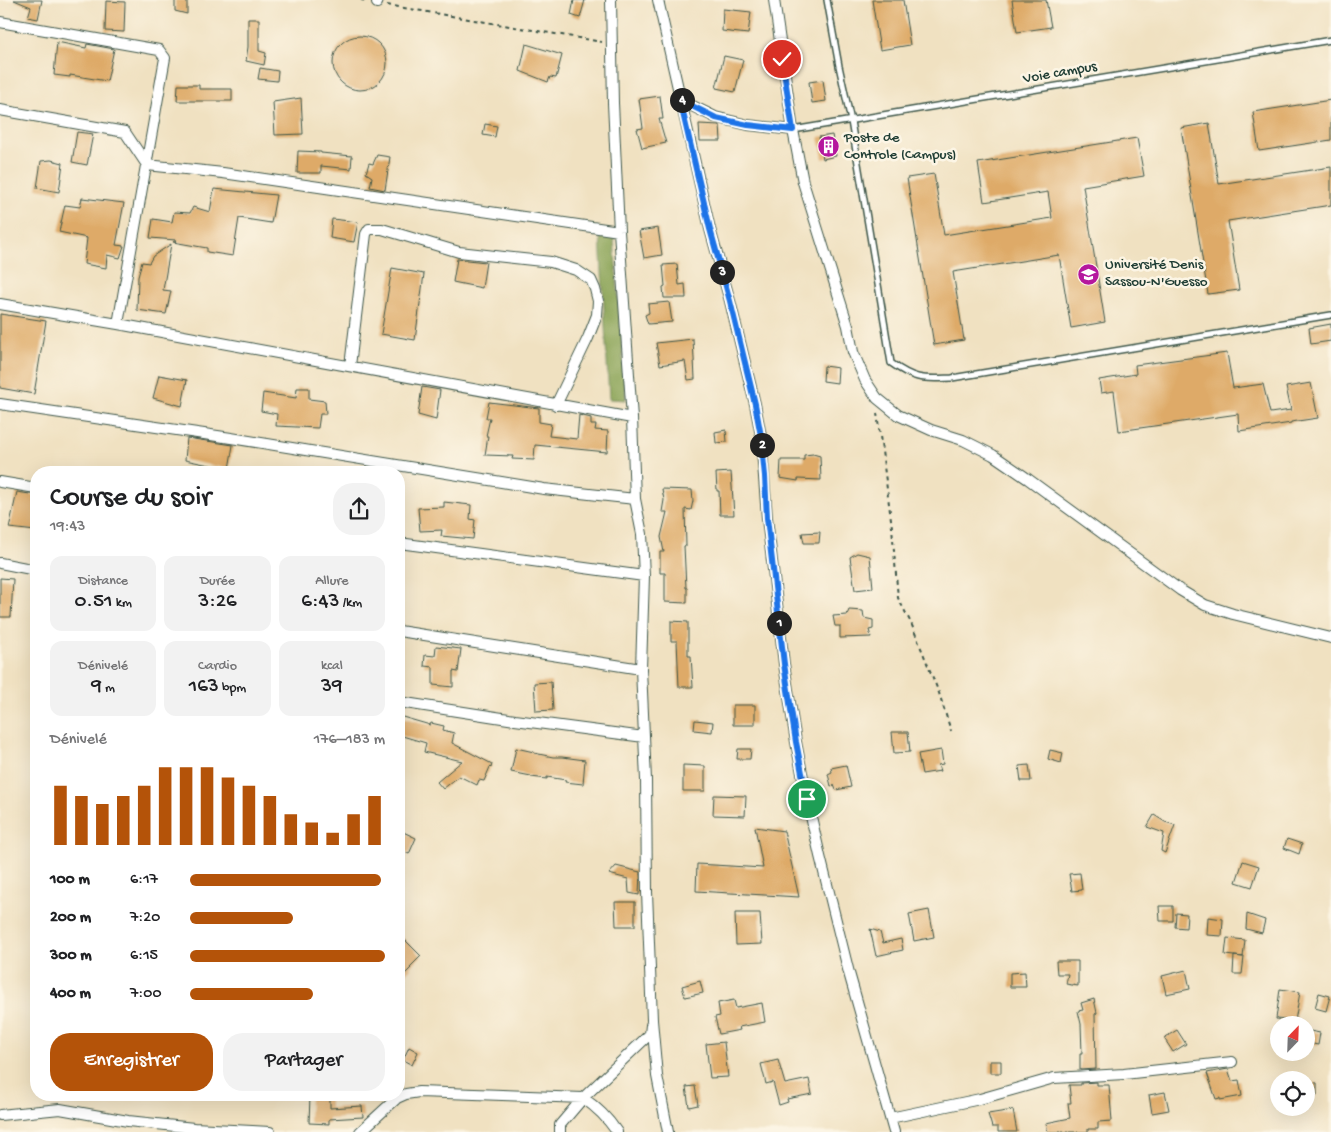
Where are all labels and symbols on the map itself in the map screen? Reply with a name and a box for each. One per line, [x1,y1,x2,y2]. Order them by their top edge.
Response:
pin [761,38,803,80]
street label: Voie campus [1021,58,1099,89]
pin: 4 [670,88,694,112]
place label: Poste de Controle (Campus) [843,129,956,164]
building icon: Poste de Controle (Campus) [816,135,840,159]
place label: Université Denis Sassou-N'Guesso [1105,256,1208,291]
pin: 3 [710,260,734,284]
school or university icon: Université Denis Sassou-N'Guesso [1077,262,1101,286]
pin: 2 [750,432,774,458]
pin: 1 [766,610,792,636]
pin [786,778,828,820]
north arrow [1270,1016,1315,1061]

